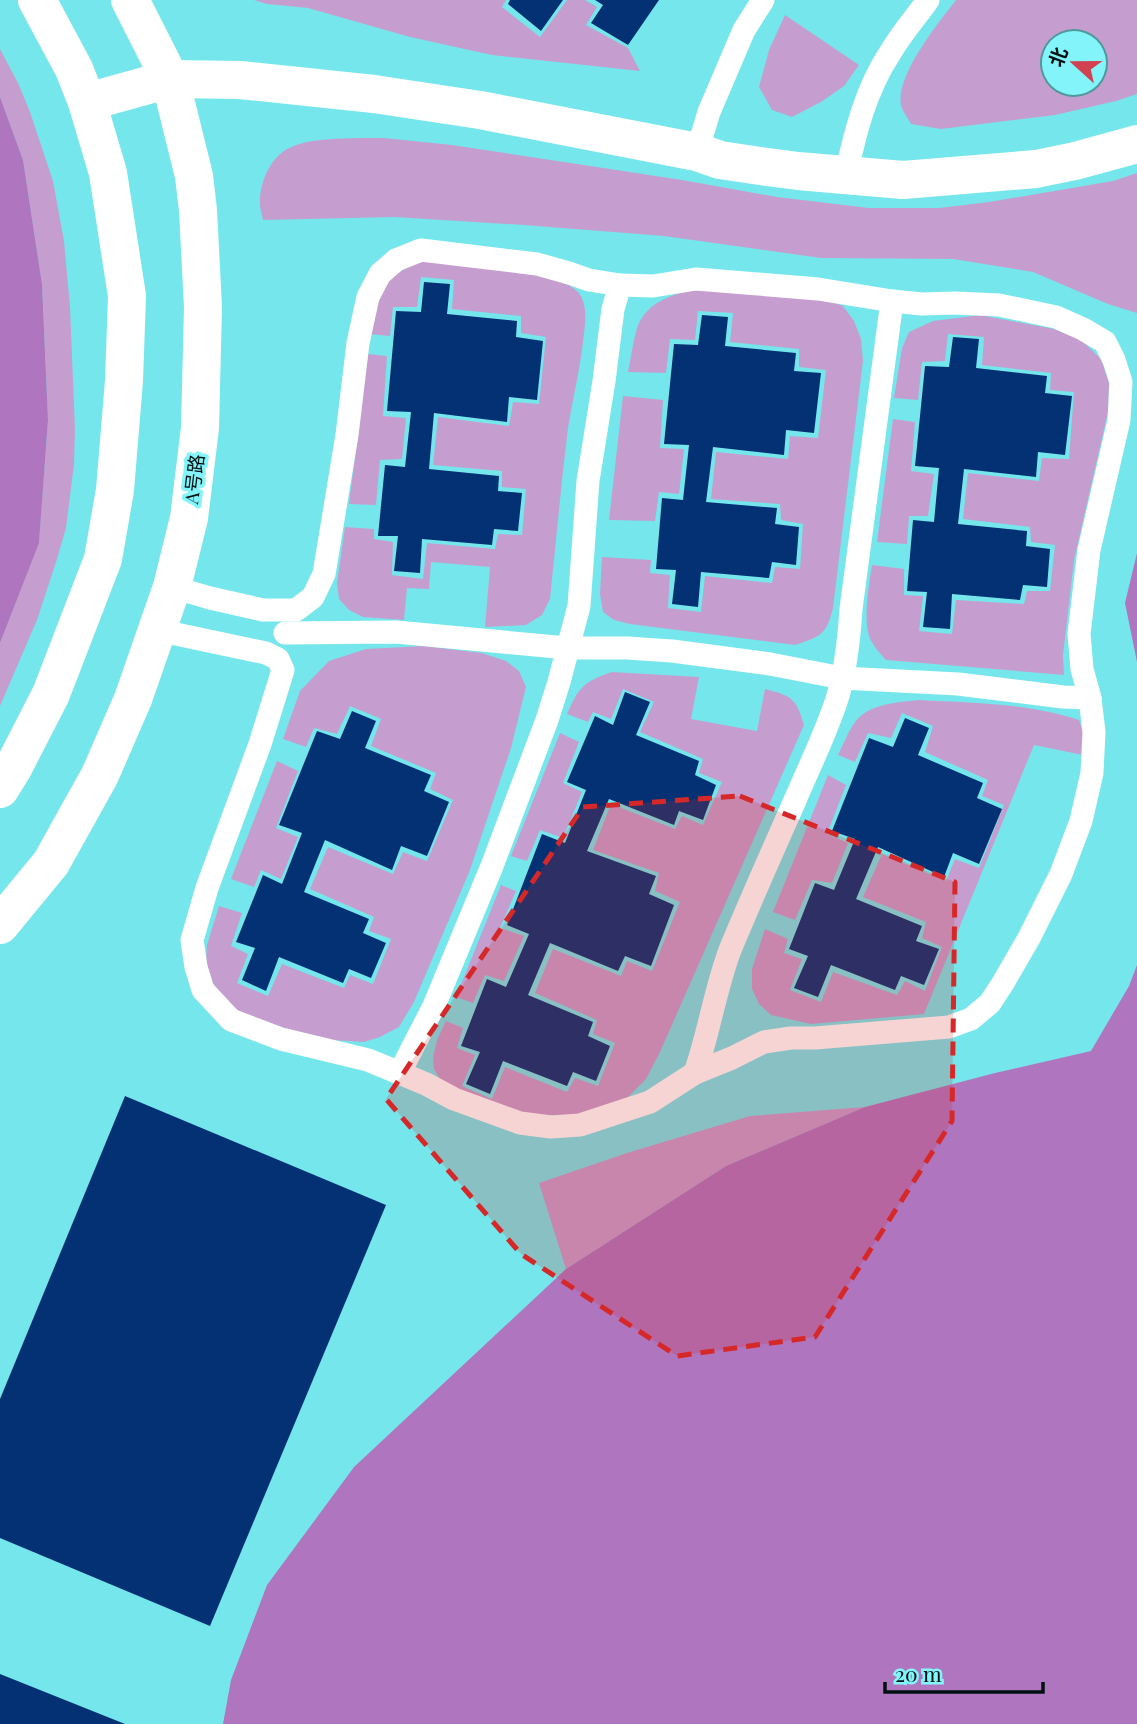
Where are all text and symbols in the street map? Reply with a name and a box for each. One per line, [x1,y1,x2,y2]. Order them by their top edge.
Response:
north arrow [1039,28,1109,98]
text: 北 [1042,43,1073,70]
street label: A号路 [177,452,209,506]
scale bar [885,1650,1042,1694]
text: 20 m [895,1659,942,1687]

